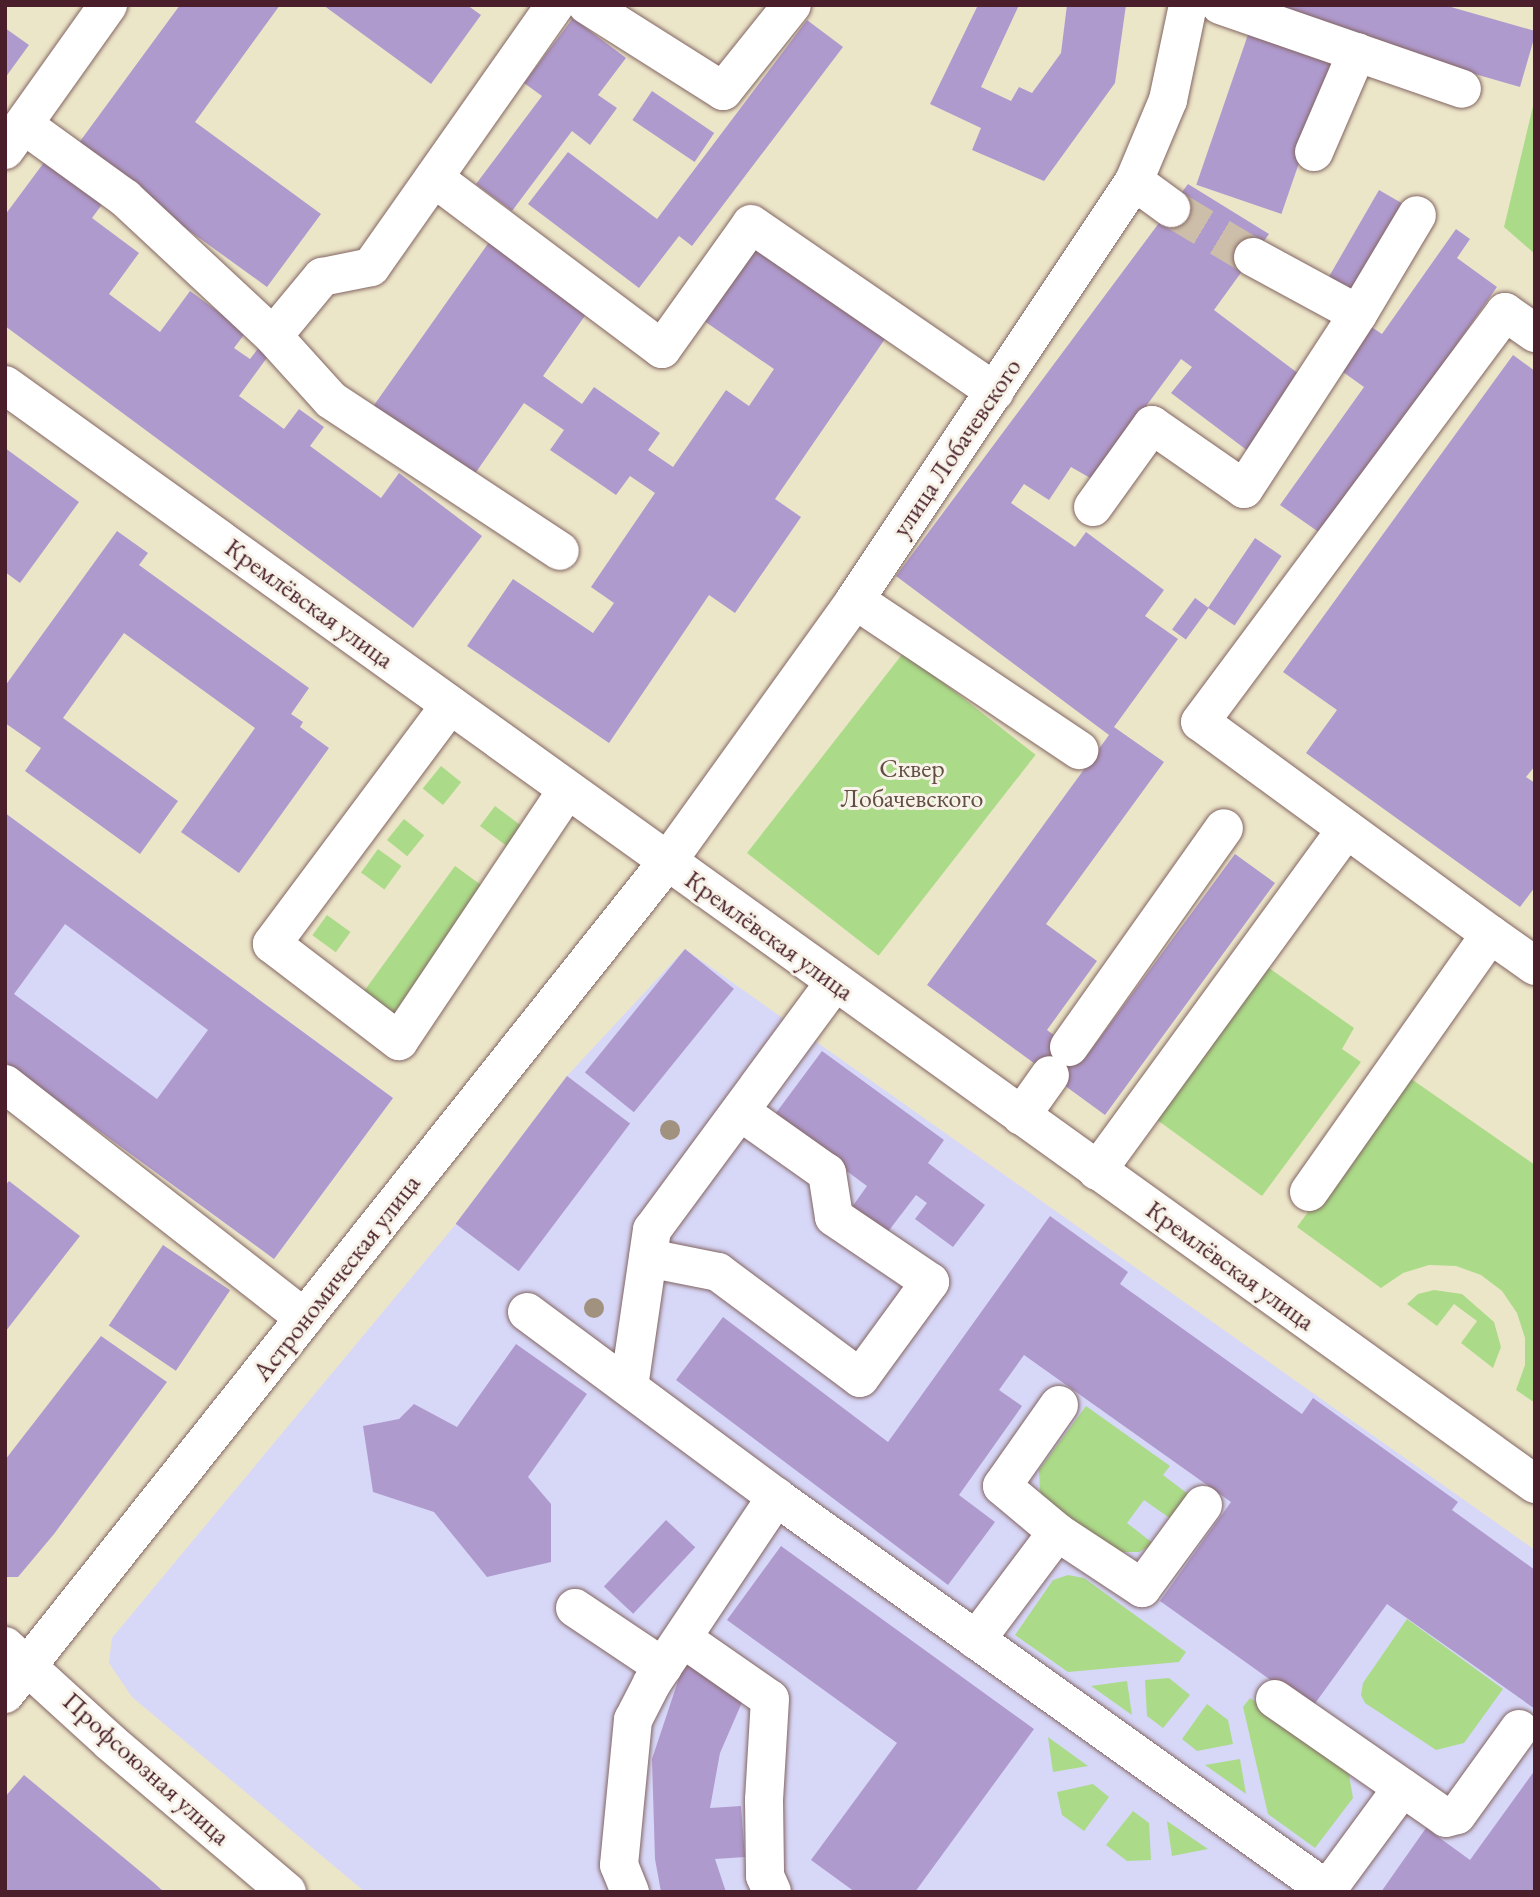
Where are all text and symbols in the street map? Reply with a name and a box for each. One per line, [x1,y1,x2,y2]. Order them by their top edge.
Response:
street label: улица Лобачевского [886,353,1028,543]
street label: Кремлёвская улица [219,532,399,676]
park label: Сквер Лобачевского [841,753,983,814]
street label: Кремлёвская улица [679,864,859,1008]
street label: Астрономическая улица [247,1169,427,1387]
street label: Кремлёвская улица [1140,1194,1320,1338]
street label: Профсоюзная улица [56,1686,236,1852]

